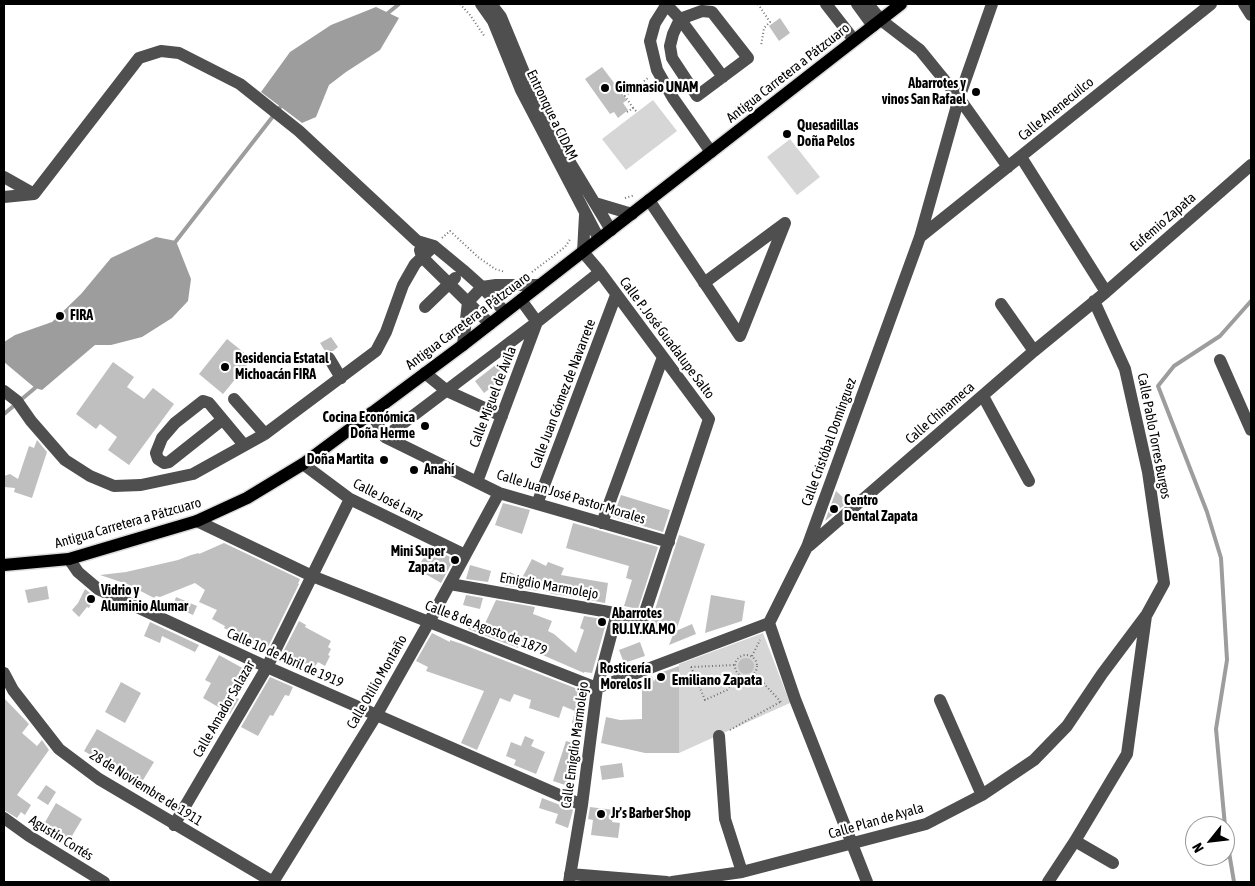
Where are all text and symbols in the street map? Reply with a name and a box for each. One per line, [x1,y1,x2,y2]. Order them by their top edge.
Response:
street label: Antigua Carretera a Pátzcuaro [723,20,853,126]
street label: Entronque a CIDAM [523,67,581,163]
street label: Calle Anenecuilco [1015,74,1097,144]
place label: Abarrotes y vinos San Rafael [882,76,966,108]
place label: Gimnasio UNAM [615,80,698,96]
marker: Gimnasio UNAM [599,82,611,94]
marker: Abarrotes y vinos San Rafael [970,86,982,98]
place label: Quesadillas Doña Pelos [797,118,858,150]
marker: Quesadillas Doña Pelos [781,128,793,140]
street label: Eufemio Zapata [1127,189,1199,255]
street label: Antigua Carretera a Pátzcuaro [402,269,534,373]
street label: Calle P. José Guadalupe Salto [616,274,718,402]
place label: FIRA [70,308,93,324]
marker: FIRA [54,310,66,322]
street label: Calle Juan Gómez de Navarrete [527,317,599,471]
street label: Calle Miguel de Ávila [466,344,520,450]
place label: Residencia Estatal Michoacán FIRA [235,351,329,384]
marker: Residencia Estatal Michoacán FIRA [219,361,231,373]
street label: Calle Pablo Torres Burgos [1134,372,1174,500]
street label: Calle Cristóbal Domínguez [798,376,860,508]
street label: Calle Chinameca [902,378,978,448]
place label: Cocina Económica Doña Herme [322,410,415,442]
marker: Cocina Económica Doña Herme [419,420,431,432]
place label: Doña Martita [307,452,374,468]
marker: Doña Martita [378,454,390,466]
place label: Anahí [424,462,454,478]
marker: Anahí [408,464,420,476]
street label: Calle Juan José Pastor Morales [495,466,647,528]
street label: Calle José Lanz [350,475,426,525]
place label: Centro Dental Zapata [844,493,918,526]
street label: Antigua Carretera a Pátzcuaro [53,494,203,552]
marker: Centro Dental Zapata [828,503,840,515]
place label: Mini Super Zapata [391,544,445,576]
marker: Mini Super Zapata [449,554,461,566]
street label: Emigdio Marmolejo [498,569,600,603]
place label: Vidrio y Aluminio Alumar [101,583,188,616]
marker: Vidrio y Aluminio Alumar [85,593,97,605]
street label: Calle 8 de Agosto de 1879 [423,597,549,659]
place label: Abarrotes RU.LY.KA.MO [612,606,676,638]
marker: Abarrotes RU.LY.KA.MO [596,616,608,628]
street label: Calle 10 de Abril de 1919 [224,625,346,691]
street label: Calle Otilio Montaño [343,632,411,732]
street label: Calle Amador Salazar [189,657,259,761]
place label: Rosticería Morelos II [600,661,651,694]
marker: Rosticería Morelos II [655,671,667,683]
district label: Emiliano Zapata [672,671,762,689]
street label: Calle Emigdio Marmolejo [558,680,592,810]
street label: 28 de Noviembre de 1911 [86,746,206,830]
street label: Calle Plan de Ayala [826,799,926,843]
place label: Jr's Barber Shop [611,806,691,822]
marker: Jr's Barber Shop [595,808,607,820]
street label: Agustín Cortés [26,812,96,864]
north arrow [1185,816,1235,866]
text: N [1189,840,1207,855]

